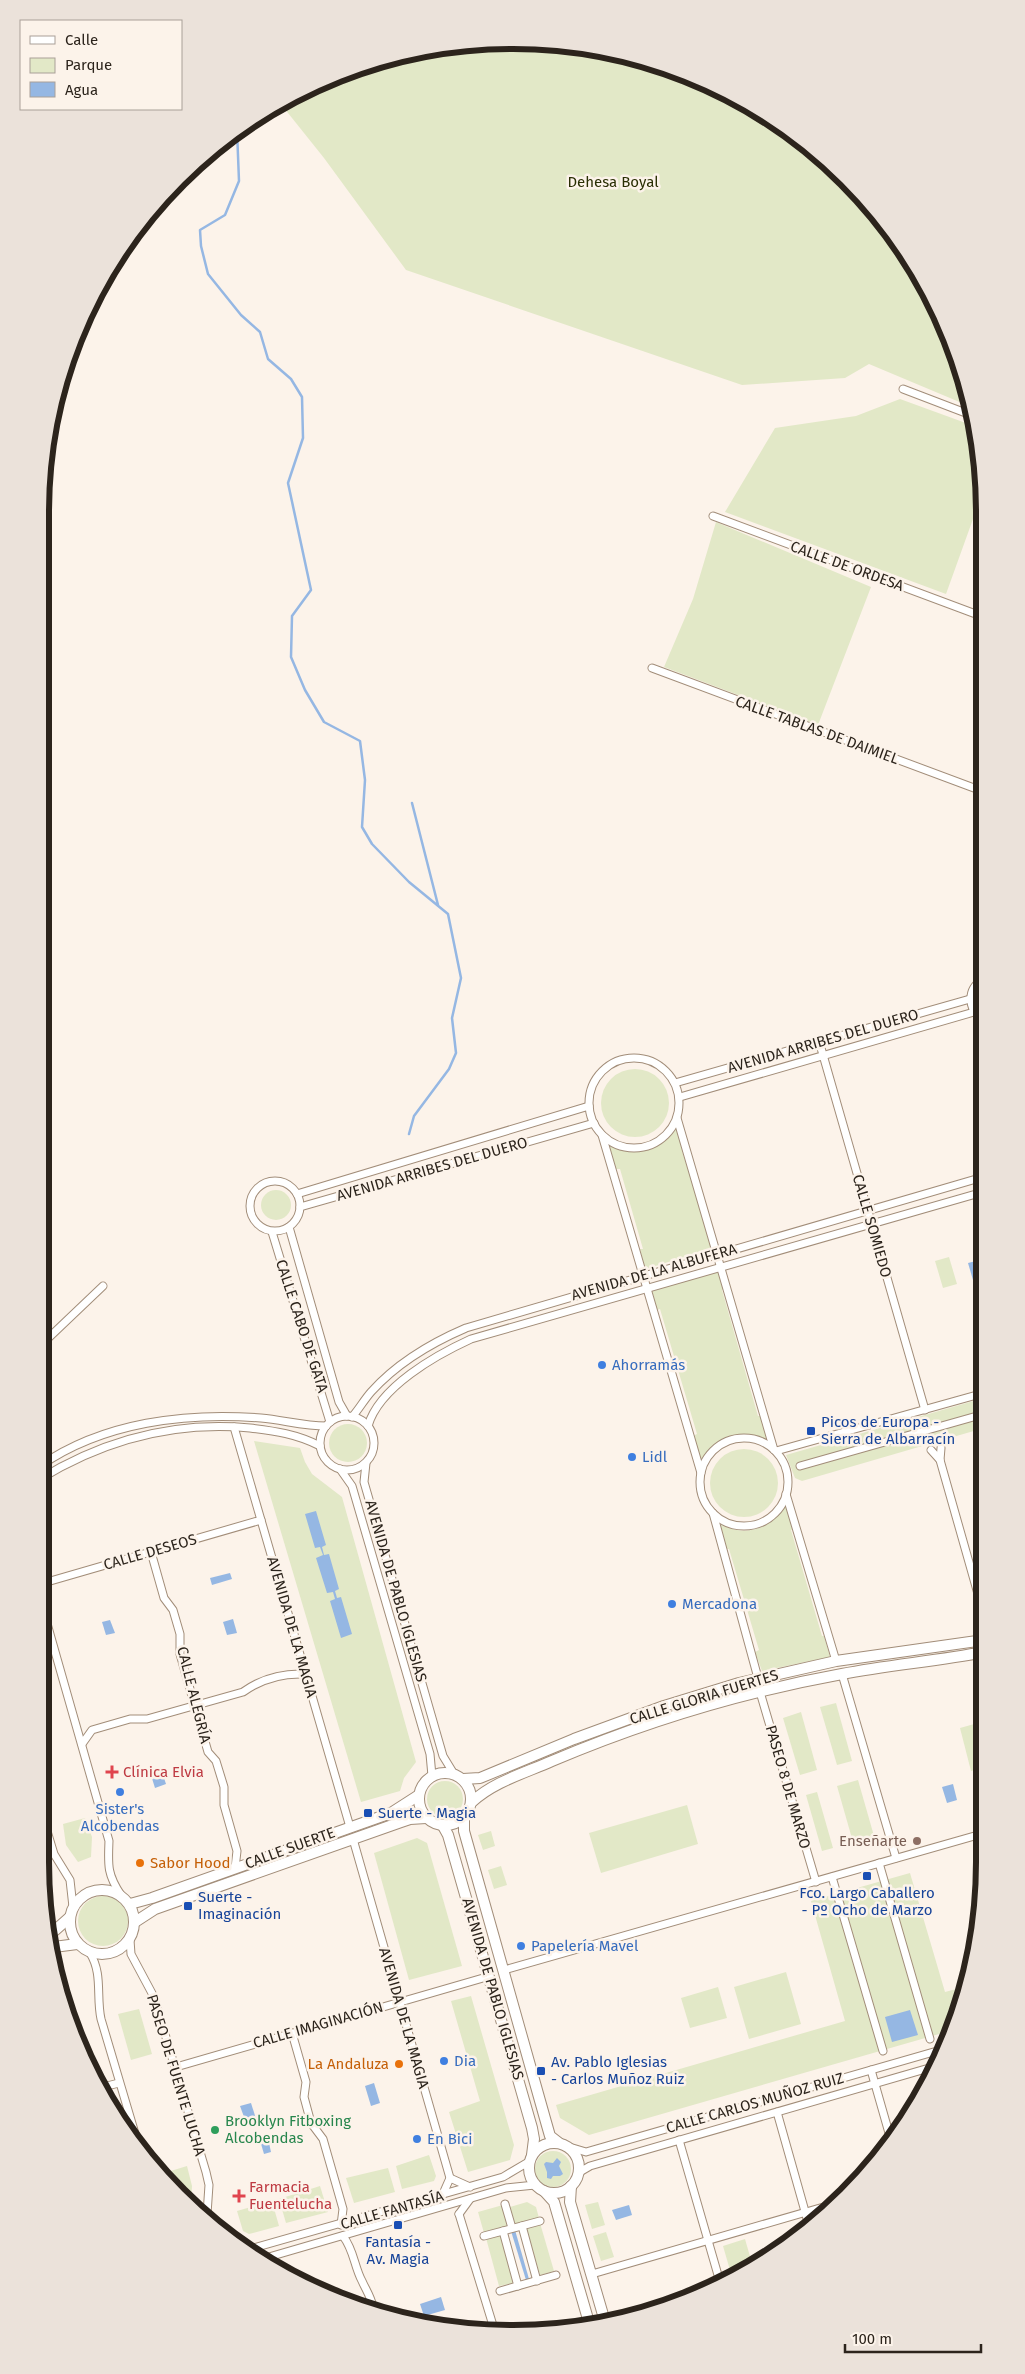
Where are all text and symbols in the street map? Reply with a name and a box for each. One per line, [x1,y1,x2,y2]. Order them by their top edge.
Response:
legend [20,20,182,110]
text: Calle [65,31,98,49]
text: Parque [65,56,112,74]
text: Agua [65,81,98,99]
park label: Dehesa Boyal [567,173,659,191]
street label: CALLE DE ORDESA [788,537,907,595]
street label: CALLE TABLAS DE DAIMIEL [733,692,902,768]
street label: AVENIDA ARRIBES DEL DUERO [725,1005,921,1077]
street label: AVENIDA ARRIBES DEL DUERO [334,1133,530,1205]
street label: CALLE SOMIEDO [849,1172,895,1280]
street label: AVENIDA DE LA ALBUFERA [569,1240,739,1304]
street label: CALLE CABO DE GATA [272,1257,332,1395]
place label: Ahorramás [612,1356,685,1374]
marker: Ahorramás [596,1359,608,1371]
place label: Picos de Europa - Sierra de Albarracín [821,1413,955,1448]
marker: Picos de Europa - Sierra de Albarracín [805,1425,817,1437]
place label: Lidl [642,1448,668,1466]
marker: Lidl [626,1451,638,1463]
street label: AVENIDA DE PABLO IGLESIAS [361,1498,431,1684]
street label: CALLE DESEOS [101,1530,199,1574]
street label: AVENIDA DE LA MAGIA [263,1554,321,1700]
place label: Mercadona [682,1595,757,1613]
marker: Mercadona [666,1598,678,1610]
street label: CALLE ALEGRÍA [173,1645,215,1746]
street label: CALLE GLORIA FUERTES [627,1666,781,1728]
street label: PASEO 8 DE MARZO [762,1723,814,1851]
place label: Clínica Elvia [123,1763,204,1781]
marker: Clínica Elvia [105,1765,119,1779]
marker: Sister's Alcobendas [114,1786,126,1798]
place label: Sister's Alcobendas [81,1800,159,1835]
place label: Suerte - Magia [378,1804,476,1822]
marker: Suerte - Magia [362,1807,374,1819]
street label: CALLE SUERTE [242,1823,338,1873]
place label: Enseñarte [839,1832,907,1850]
marker: Enseñarte [911,1835,923,1847]
place label: Sabor Hood [150,1854,230,1872]
marker: Sabor Hood [134,1857,146,1869]
marker: Fco. Largo Caballero - Pº Ocho de Marzo [861,1870,873,1882]
place label: Fco. Largo Caballero - Pº Ocho de Marzo [799,1884,935,1919]
place label: Suerte - Imaginación [198,1888,281,1923]
street label: AVENIDA DE PABLO IGLESIAS [458,1896,528,2082]
marker: Suerte - Imaginación [182,1900,194,1912]
place label: Papelería Mavel [531,1937,639,1955]
marker: Papelería Mavel [515,1940,527,1952]
street label: AVENIDA DE LA MAGIA [375,1945,433,2091]
street label: PASEO DE FUENTE LUCHA [143,1992,209,2158]
street label: CALLE IMAGINACIÓN [251,1998,385,2052]
place label: Dia [454,2052,476,2070]
place label: Av. Pablo Iglesias - Carlos Muñoz Ruiz [551,2053,685,2088]
place label: La Andaluza [308,2055,389,2073]
marker: Dia [438,2055,450,2067]
marker: La Andaluza [393,2058,405,2070]
marker: Av. Pablo Iglesias - Carlos Muñoz Ruiz [535,2065,547,2077]
street label: CALLE CARLOS MUÑOZ RUIZ [664,2069,846,2137]
place label: Brooklyn Fitboxing Alcobendas [225,2112,351,2147]
marker: Brooklyn Fitboxing Alcobendas [209,2124,221,2136]
place label: En Bici [427,2130,472,2148]
marker: En Bici [411,2133,423,2145]
place label: Farmacia Fuentelucha [249,2178,332,2213]
street label: CALLE FANTASÍA [338,2187,446,2233]
marker: Farmacia Fuentelucha [233,2190,245,2202]
marker: Fantasía - Av. Magia [392,2219,404,2231]
place label: Fantasía - Av. Magia [365,2233,431,2268]
scale bar [845,2322,981,2354]
text: 100 m [852,2330,892,2348]

